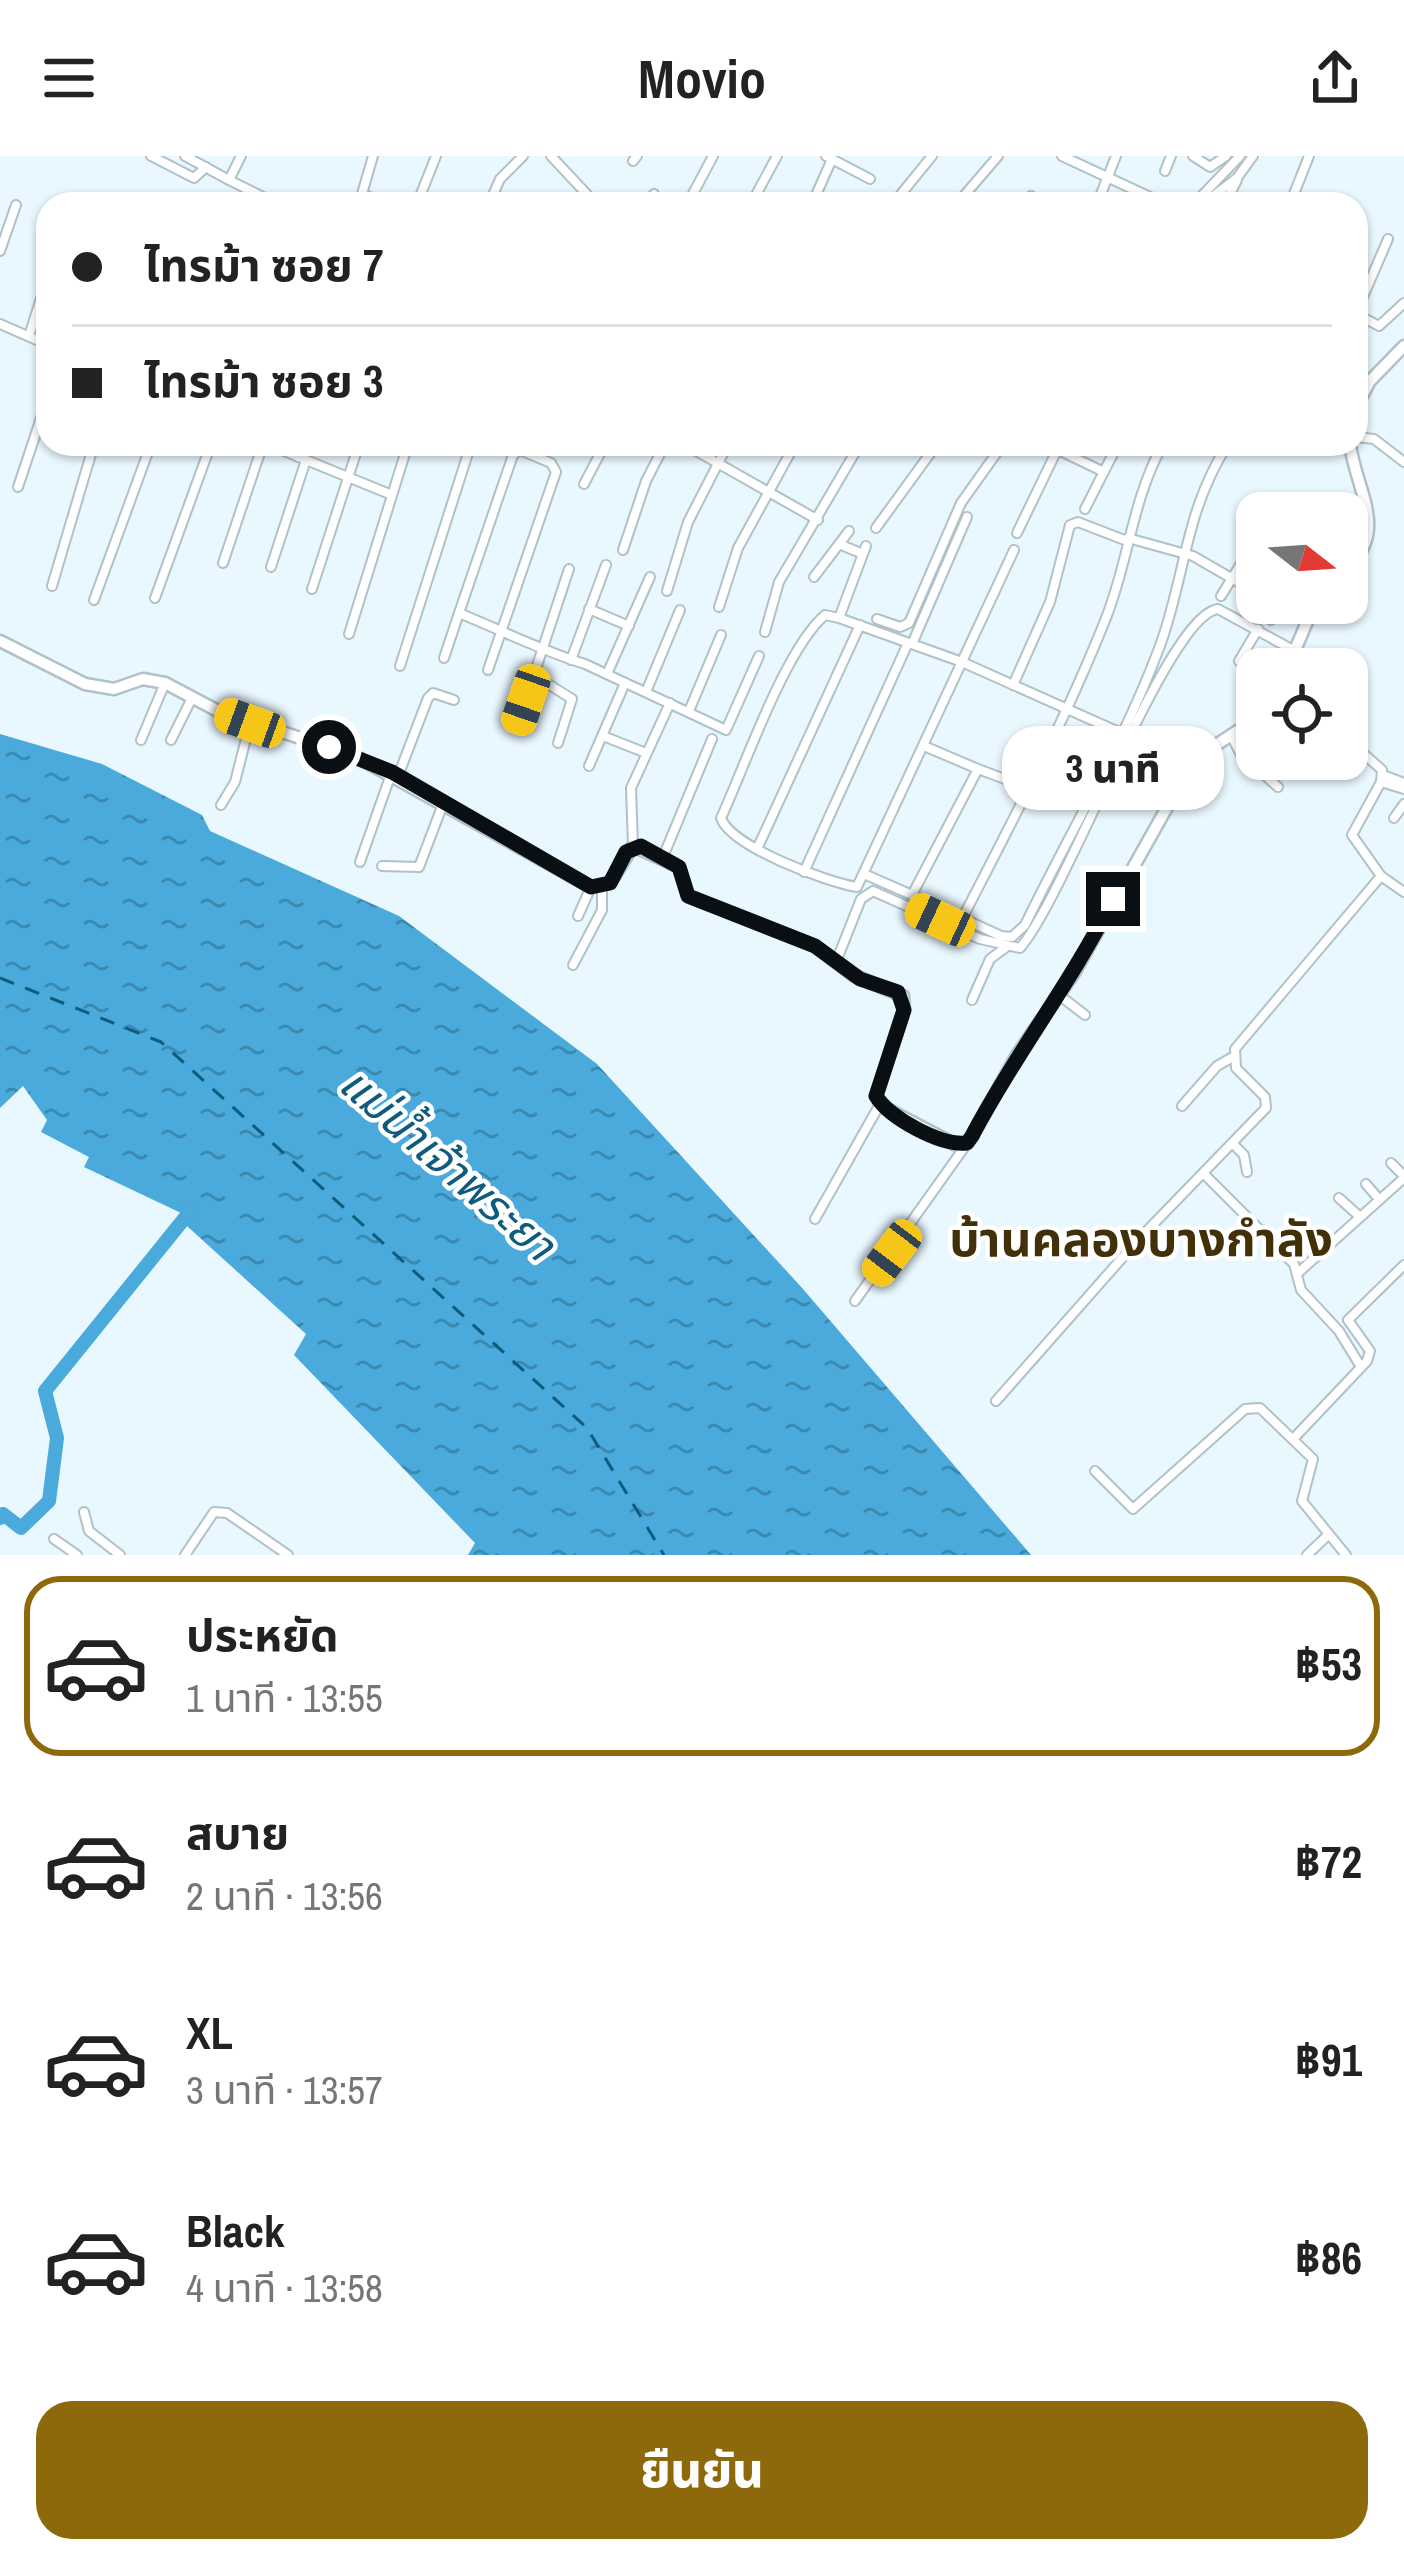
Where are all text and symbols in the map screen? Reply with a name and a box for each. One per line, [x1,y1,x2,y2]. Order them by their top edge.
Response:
text: Movio [638,42,766,115]
icon: menu [36,45,102,111]
icon: share [1302,45,1368,111]
text: ไทรม้า ซอย 7 [144,234,383,295]
text: ไทรม้า ซอย 3 [144,350,383,411]
north arrow [1236,492,1368,624]
map controls [1236,492,1368,780]
button: locate [1236,648,1368,780]
car [497,660,555,740]
car [210,694,290,752]
route start [302,720,356,774]
callout: 3 นาที [1002,725,1224,809]
text: 3 นาที [1065,742,1161,794]
route end [1086,872,1140,926]
car [900,888,980,952]
water label: แม่น้ำเจ้าพระยา [327,1053,570,1275]
district label: บ้านคลองบางกำลัง [949,1206,1333,1271]
car [856,1213,928,1293]
text: ประหยัด [186,1604,339,1665]
icon: car [42,1612,150,1720]
text: ฿53 [1295,1633,1362,1694]
text: 1 นาที · 13:55 [186,1672,383,1724]
text: สบาย [186,1802,289,1863]
icon: car [42,1810,150,1918]
text: ฿72 [1295,1831,1362,1892]
text: 2 นาที · 13:56 [186,1870,383,1922]
text: XL [186,2002,233,2063]
icon: car [42,2008,150,2116]
text: ฿91 [1295,2029,1362,2090]
text: 3 นาที · 13:57 [186,2064,383,2116]
text: Black [186,2200,284,2261]
icon: car [42,2206,150,2314]
text: ฿86 [1295,2227,1362,2288]
text: 4 นาที · 13:58 [186,2262,383,2314]
button: ยืนยัน [36,2401,1368,2539]

